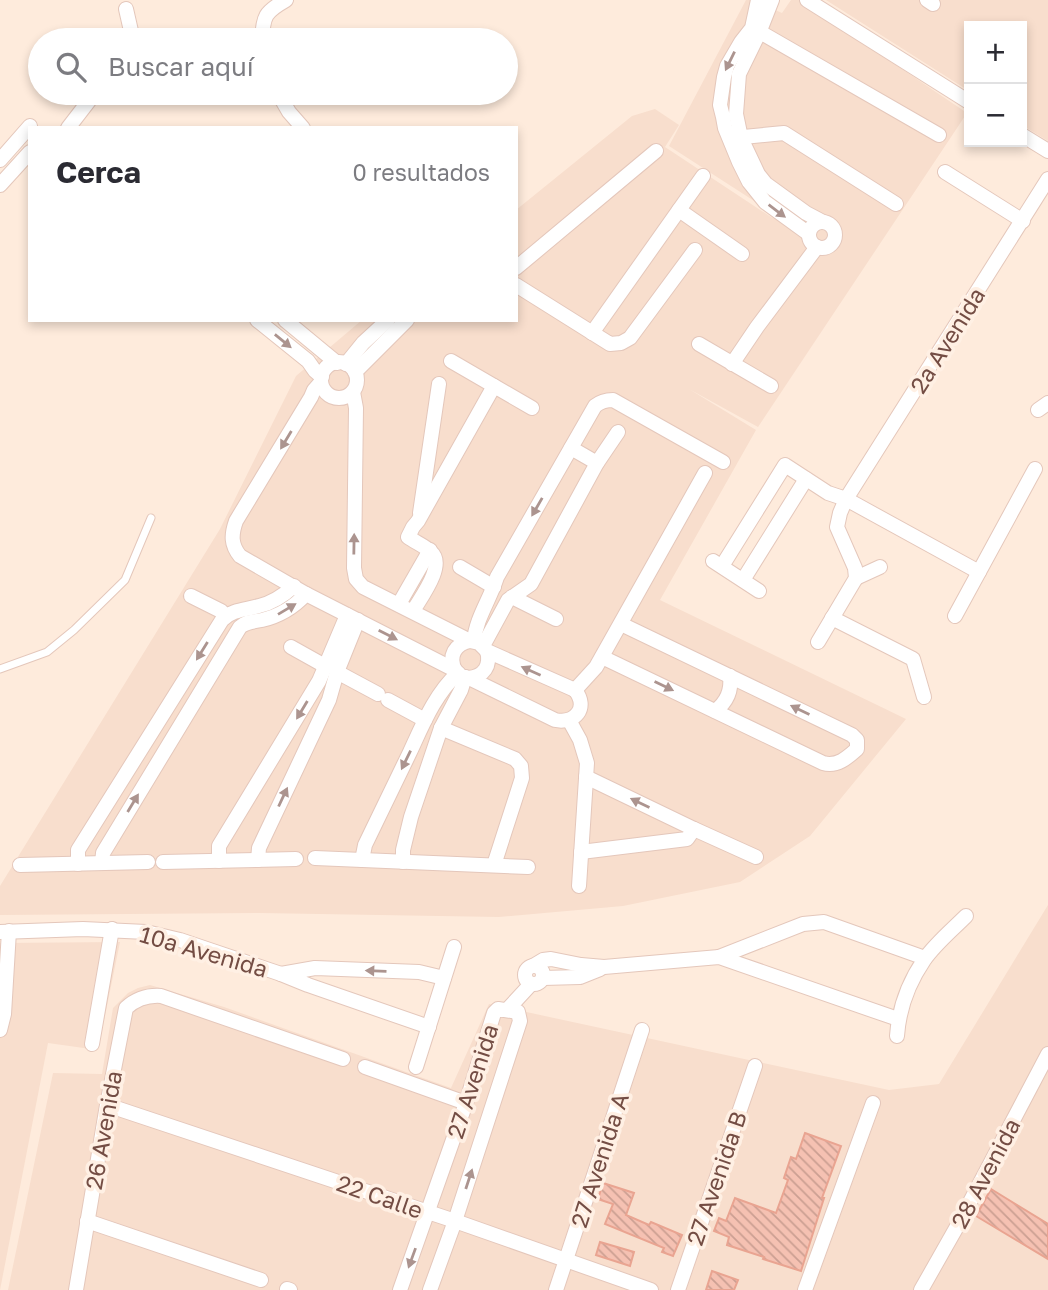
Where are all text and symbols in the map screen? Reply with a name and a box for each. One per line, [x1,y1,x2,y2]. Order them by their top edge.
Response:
map controls [964,21,1027,147]
button: + [964,21,1027,84]
search box [28,28,518,105]
icon: search [52,48,90,86]
text: Buscar aquí [108,51,254,82]
one-way arrow [725,51,736,71]
button: − [964,84,1027,147]
text: Cerca [56,154,141,190]
text: 0 resultados [353,158,490,186]
one-way arrow [768,203,786,217]
street label: 2a Avenida [904,282,990,398]
one-way arrow [273,333,291,348]
one-way arrow [279,430,292,449]
one-way arrow [531,498,543,517]
one-way arrow [348,532,360,554]
one-way arrow [277,603,296,616]
one-way arrow [378,630,398,641]
one-way arrow [195,642,208,661]
one-way arrow [521,665,541,677]
one-way arrow [653,681,674,692]
one-way arrow [295,700,308,719]
one-way arrow [790,704,810,716]
one-way arrow [400,750,412,770]
one-way arrow [277,787,289,807]
one-way arrow [127,794,139,813]
one-way arrow [630,797,650,809]
street label: 10a Avenida [137,919,271,983]
one-way arrow [365,965,387,976]
street label: 27 Avenida [440,1020,504,1142]
street label: 26 Avenida [79,1068,127,1192]
street label: 27 Avenida A [564,1089,634,1231]
street label: 27 Avenida B [680,1107,752,1249]
street label: 28 Avenida [944,1113,1026,1233]
street label: 22 Calle [333,1168,427,1224]
one-way arrow [464,1169,475,1190]
one-way arrow [406,1247,417,1268]

